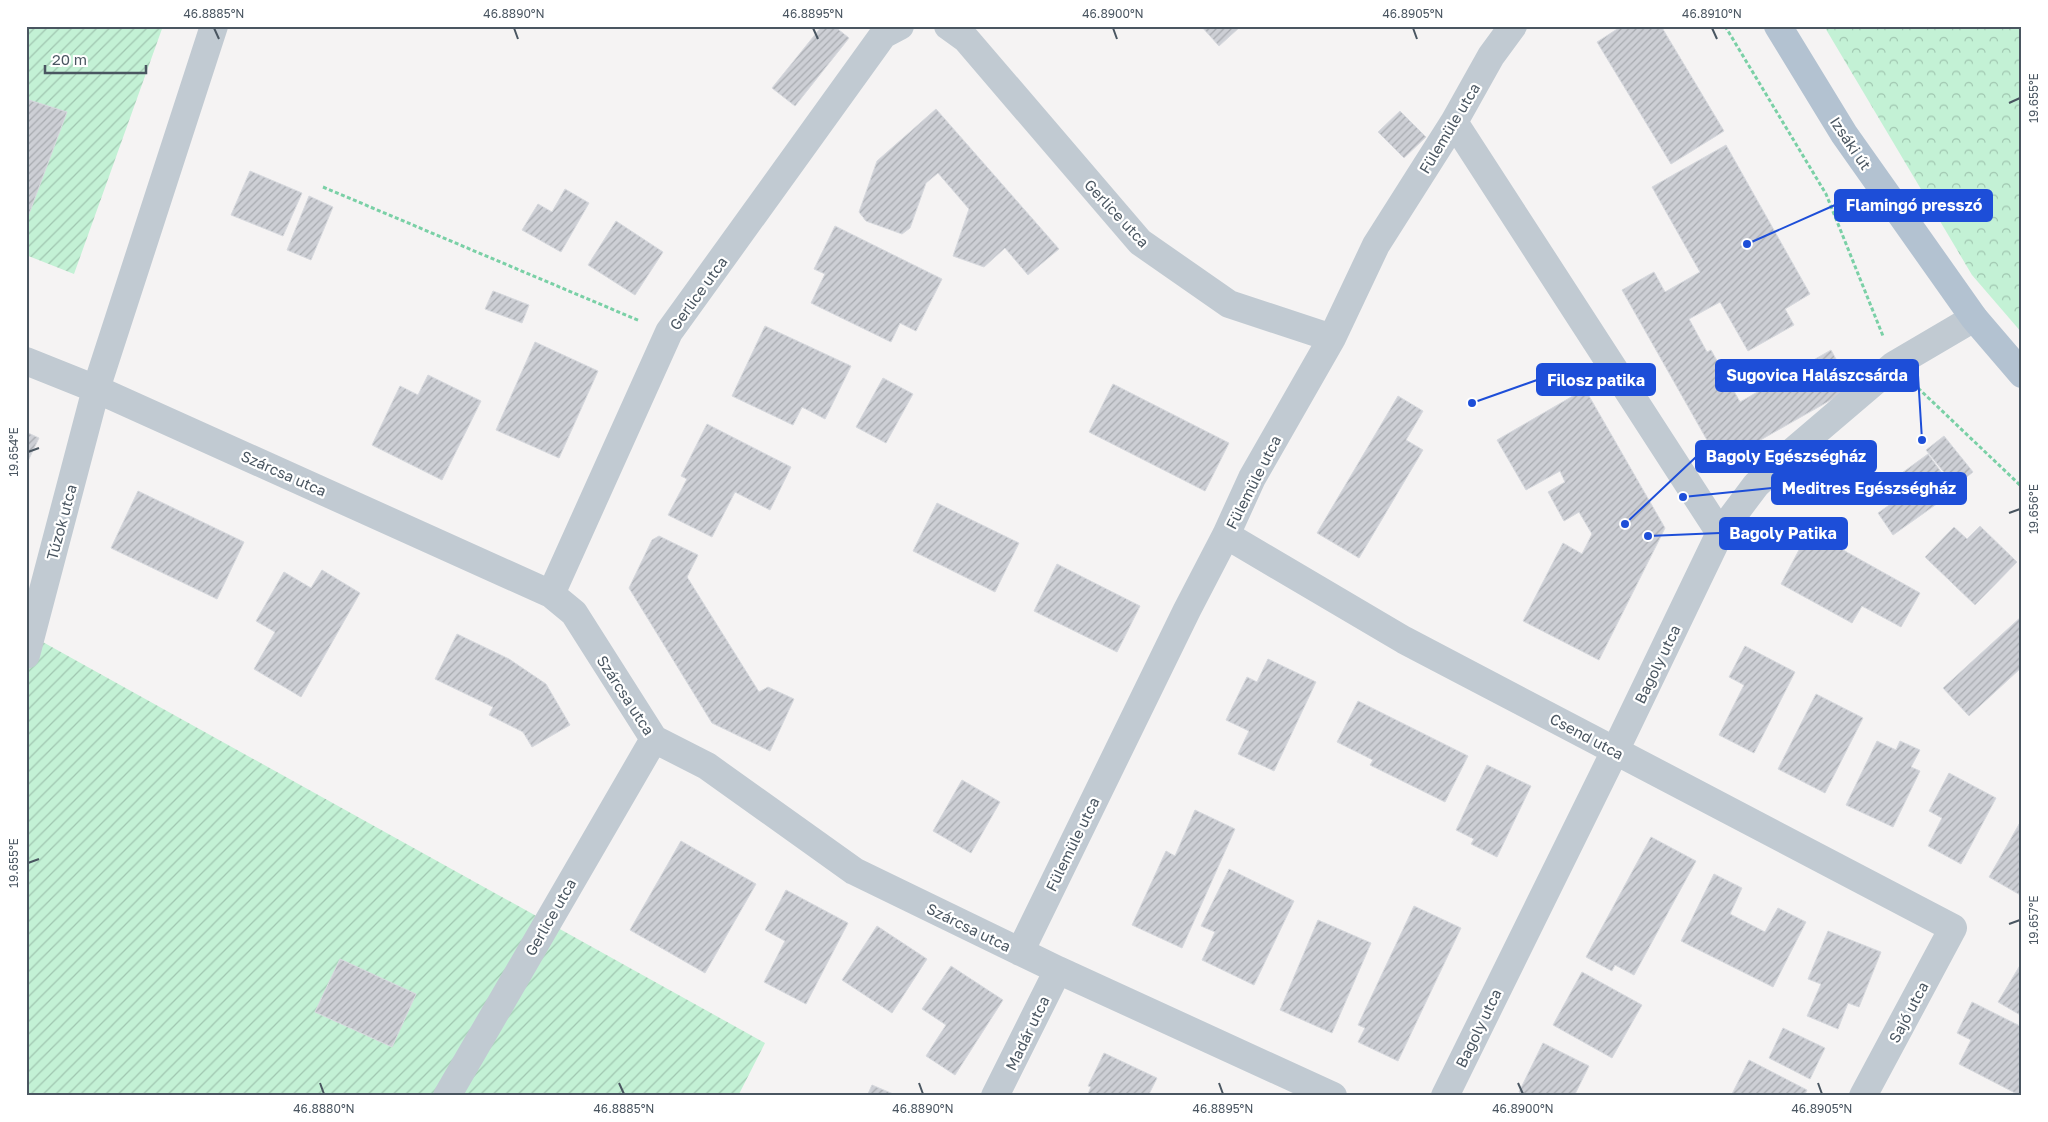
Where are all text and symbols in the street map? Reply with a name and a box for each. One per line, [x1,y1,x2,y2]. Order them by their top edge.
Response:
text: 46.8885°N [184,6,244,21]
text: 46.8890°N [483,6,545,21]
text: 46.8895°N [783,6,843,21]
text: 46.8900°N [1082,6,1144,21]
text: 46.8905°N [1383,6,1443,21]
text: 46.8910°N [1682,6,1742,21]
scale bar [45,42,146,74]
text: 20 m [52,50,87,68]
text: 19.655°E [2026,73,2041,123]
street label: Fülemüle utca [1415,79,1483,177]
street label: Izsáki út [1827,113,1875,173]
street label: Gerlice utca [1081,175,1153,251]
callout: Flamingó presszó [1835,190,1992,221]
text: Flamingó presszó [1846,195,1983,215]
street label: Gerlice utca [665,253,731,333]
callout: Sugovica Halászcsárda [1716,360,1918,391]
callout: Filosz patika [1537,364,1655,395]
text: Sugovica Halászcsárda [1726,365,1908,385]
text: Filosz patika [1547,370,1645,390]
text: 19.654°E [6,427,21,477]
street label: Fülemüle utca [1222,432,1284,532]
callout: Bagoly Egészségház [1696,441,1876,472]
street label: Szárcsa utca [239,446,329,500]
text: Bagoly Egészségház [1706,446,1866,466]
callout: Meditres Egészségház [1772,473,1966,504]
text: Meditres Egészségház [1782,478,1956,498]
street label: Túzok utca [42,482,80,562]
text: 19.656°E [2026,484,2041,534]
callout: Bagoly Patika [1720,518,1847,549]
text: Bagoly Patika [1729,523,1837,543]
street label: Bagoly utca [1630,622,1684,706]
street label: Szárcsa utca [594,652,658,738]
street label: Csend utca [1547,709,1627,763]
street label: Fülemüle utca [1041,794,1103,894]
text: 19.655°E [6,838,21,888]
street label: Gerlice utca [521,875,579,959]
text: 19.657°E [2026,895,2041,945]
street label: Szárcsa utca [924,899,1014,955]
street label: Sajó utca [1884,978,1932,1046]
street label: Bagoly utca [1451,986,1505,1070]
street label: Madár utca [1001,993,1053,1073]
text: 46.8880°N [293,1101,355,1116]
text: 46.8885°N [594,1101,654,1116]
text: 46.8890°N [892,1101,954,1116]
text: 46.8895°N [1193,1101,1253,1116]
text: 46.8900°N [1492,1101,1554,1116]
text: 46.8905°N [1792,1101,1852,1116]

